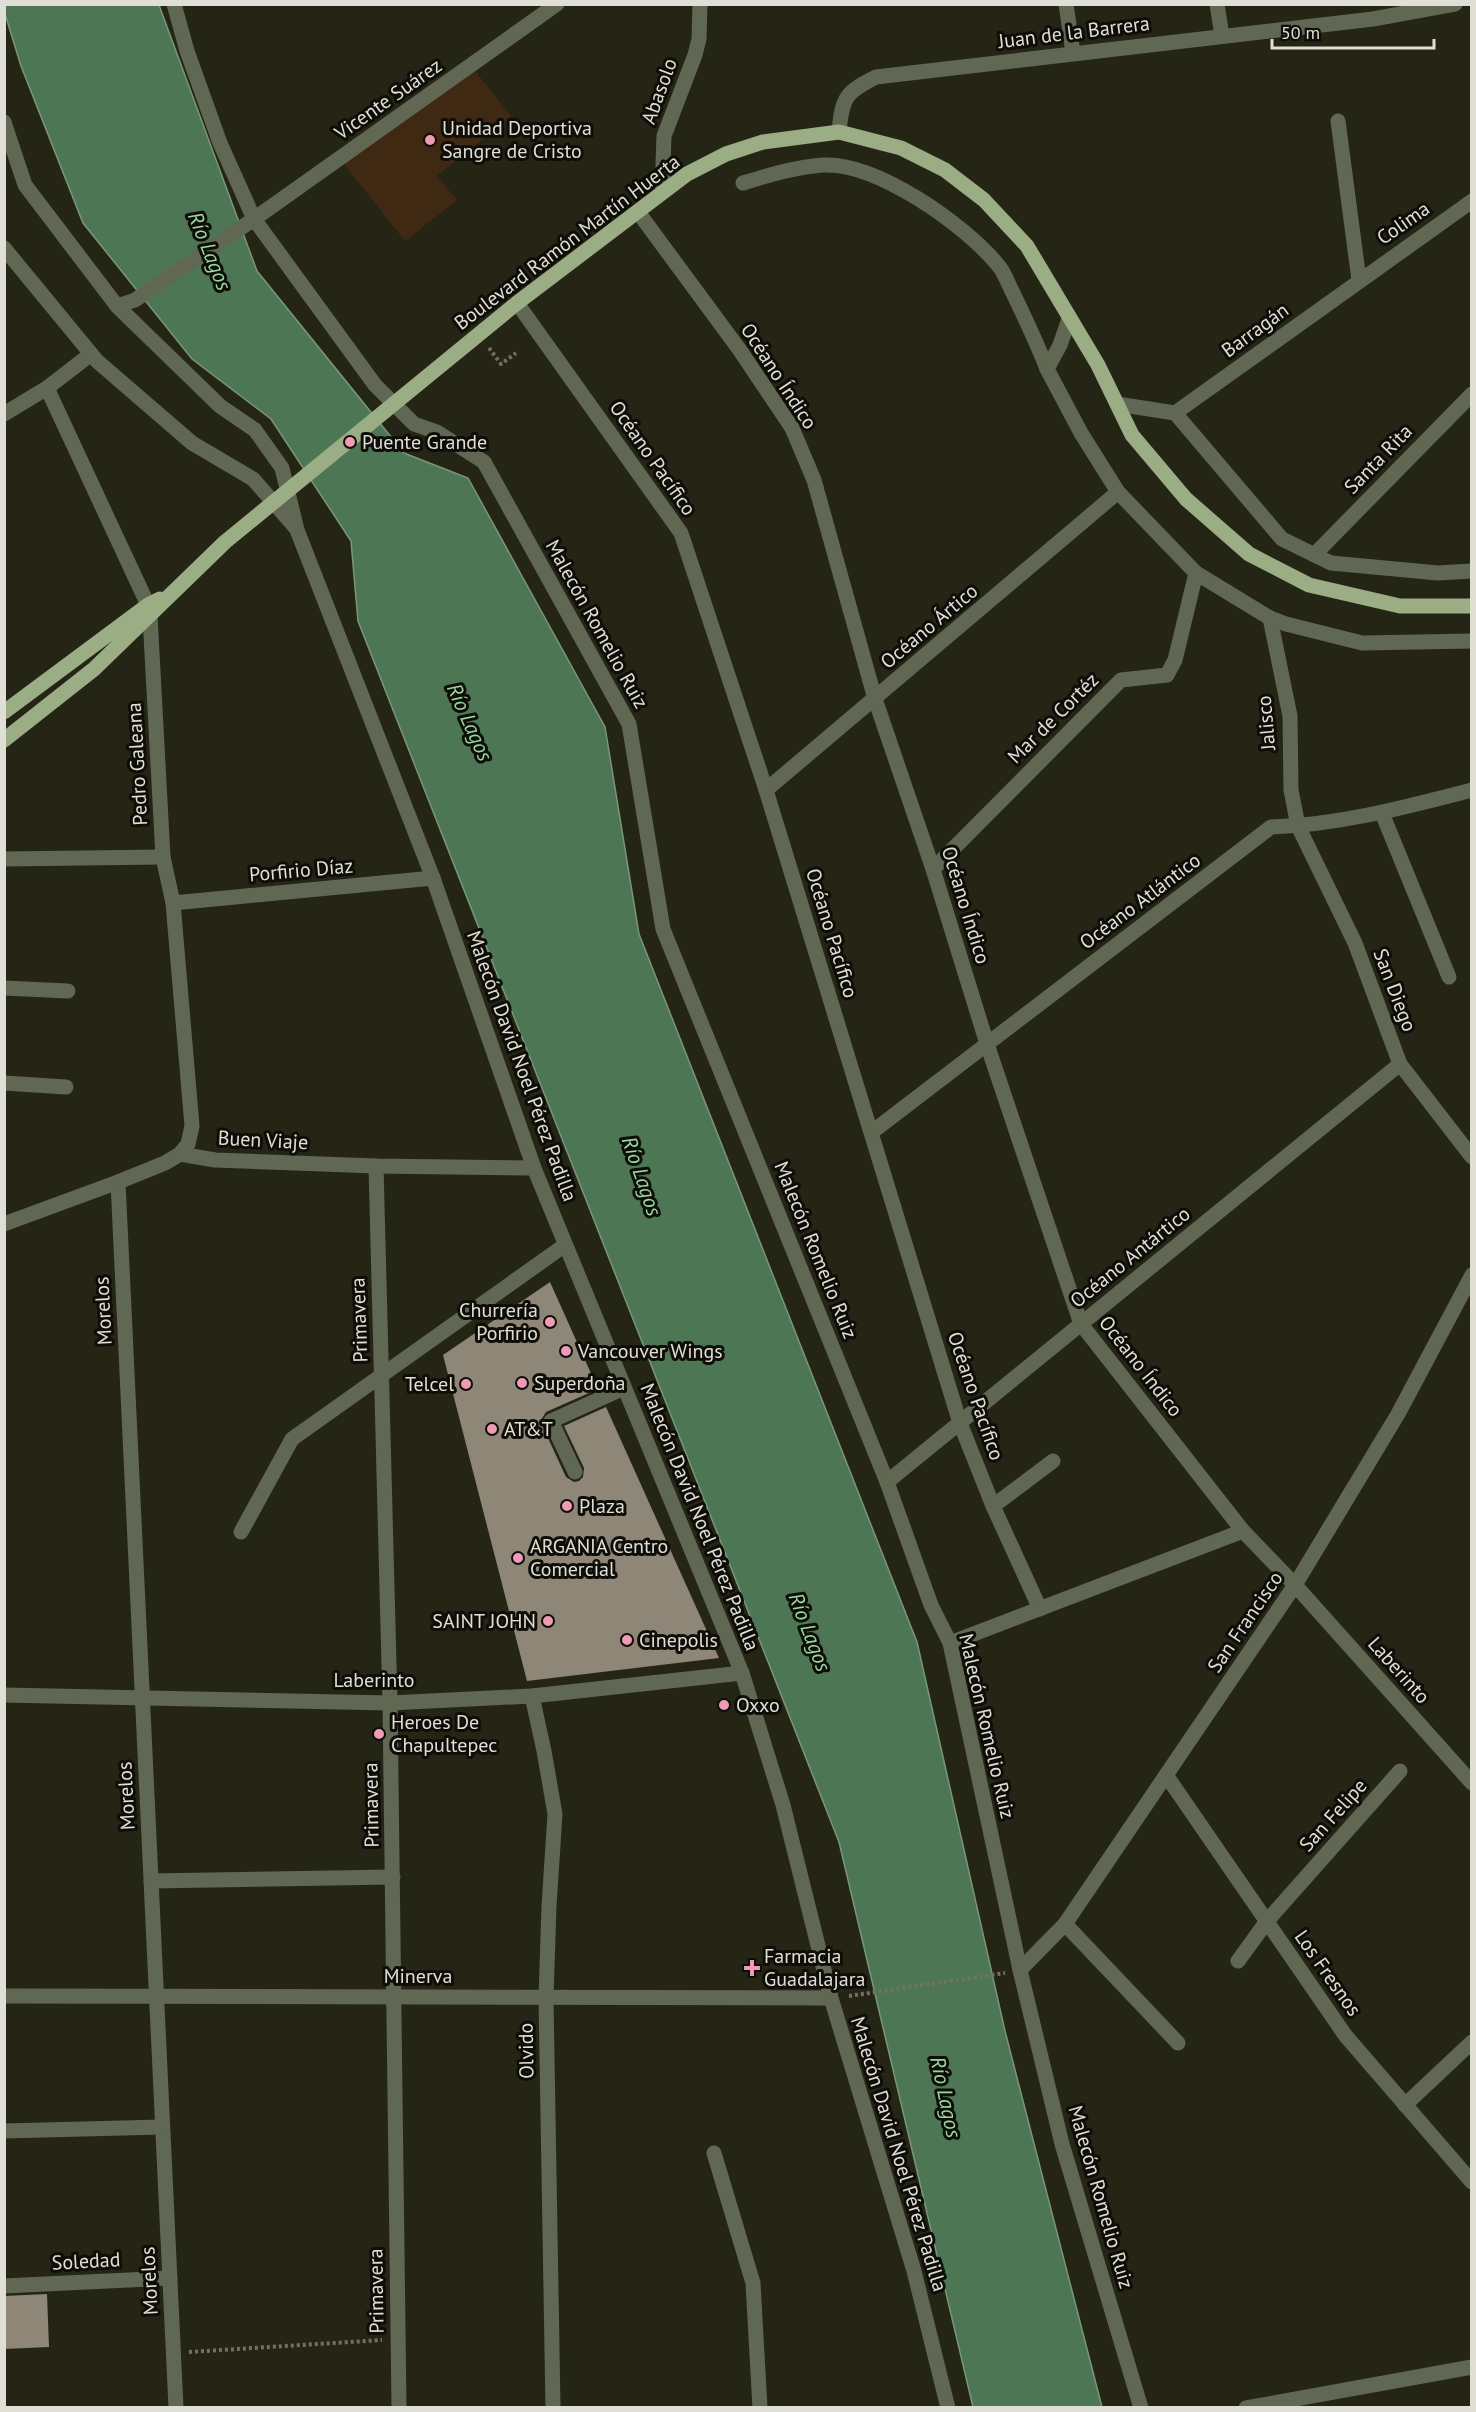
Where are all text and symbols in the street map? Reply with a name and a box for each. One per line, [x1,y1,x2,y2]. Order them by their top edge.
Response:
street label: Juan de la Barrera [996,10,1151,54]
scale bar [1272,12,1434,50]
text: 50 m [1281,21,1320,44]
street label: Vicente Suárez [328,52,447,146]
street label: Abasolo [635,55,683,127]
place label: Unidad Deportiva Sangre de Cristo [442,115,592,164]
marker: Unidad Deportiva Sangre de Cristo [423,133,437,147]
street label: Boulevard Ramón Martín Huerta [449,149,685,335]
street label: Colima [1371,195,1435,251]
water label: Río Lagos [182,208,238,295]
street label: Barragán [1216,297,1294,363]
street label: Océano Índico [735,318,823,434]
street label: Océano Pacífico [604,396,702,520]
street label: Santa Rita [1338,419,1418,499]
place label: Puente Grande [362,429,487,455]
marker: Puente Grande [343,435,357,449]
street label: Malecón Romelio Ruiz [540,535,654,713]
street label: Océano Ártico [875,578,983,674]
street label: Mar de Cortéz [1002,667,1104,769]
water label: Río Lagos [441,679,499,766]
street label: Jalisco [1251,695,1281,752]
street label: Pedro Galeana [121,702,153,826]
street label: Océano Índico [936,843,996,967]
street label: Océano Atlántico [1074,847,1206,955]
street label: Porfirio Díaz [248,853,354,887]
street label: Océano Pacífico [800,865,864,1001]
street label: Malecón David Noel Pérez Padilla [461,927,583,1205]
street label: San Diego [1367,945,1423,1035]
street label: Buen Viaje [217,1125,309,1155]
water label: Río Lagos [616,1133,668,1220]
street label: Malecón Romelio Ruiz [769,1157,863,1343]
street label: Océano Antártico [1065,1201,1195,1313]
street label: Morelos [88,1276,118,1346]
street label: Primavera [345,1277,373,1363]
place label: Churrería Porfirio [459,1297,538,1346]
street label: Océano Índico [1093,1310,1189,1422]
marker: Churrería Porfirio [543,1315,557,1329]
street label: Océano Pacífico [942,1328,1010,1464]
place label: Vancouver Wings [577,1338,723,1364]
marker: Vancouver Wings [559,1344,573,1358]
place label: Superdoña [534,1370,626,1396]
place label: Telcel [405,1371,454,1397]
marker: Superdoña [515,1376,529,1390]
marker: Telcel [459,1377,473,1391]
street label: Malecón David Noel Pérez Padilla [634,1380,766,1654]
place label: AT&T [504,1416,553,1442]
marker: AT&T [485,1422,499,1436]
place label: Plaza [579,1493,625,1519]
marker: Plaza [560,1499,574,1513]
place label: ARGANIA Centro Comercial [530,1533,668,1582]
marker: ARGANIA Centro Comercial [511,1551,525,1565]
street label: San Francisco [1202,1566,1288,1678]
water label: Río Lagos [783,1589,838,1676]
place label: SAINT JOHN [432,1608,536,1634]
marker: SAINT JOHN [541,1614,555,1628]
place label: Cinepolis [639,1627,718,1653]
street label: Malecón Romelio Ruiz [953,1631,1021,1821]
street label: Laberinto [1362,1631,1436,1709]
marker: Cinepolis [620,1633,634,1647]
street label: Laberinto [333,1667,415,1693]
place label: Oxxo [736,1692,780,1718]
marker: Oxxo [717,1698,731,1712]
place label: Heroes De Chapultepec [391,1709,497,1758]
marker: Heroes De Chapultepec [372,1727,386,1741]
street label: Morelos [111,1761,141,1831]
street label: Primavera [357,1762,385,1848]
street label: San Felipe [1293,1773,1373,1857]
street label: Los Fresnos [1289,1925,1367,2021]
place label: Farmacia Guadalajara [764,1943,865,1992]
marker: Farmacia Guadalajara [745,1961,759,1975]
street label: Minerva [384,1963,452,1989]
street label: Malecón David Noel Pérez Padilla [845,2014,953,2294]
street label: Olvido [513,2023,539,2079]
water label: Río Lagos [924,2054,968,2141]
street label: Malecón Romelio Ruiz [1062,2102,1140,2292]
street label: Soledad [51,2246,121,2276]
street label: Morelos [134,2246,164,2316]
street label: Primavera [362,2248,390,2334]

